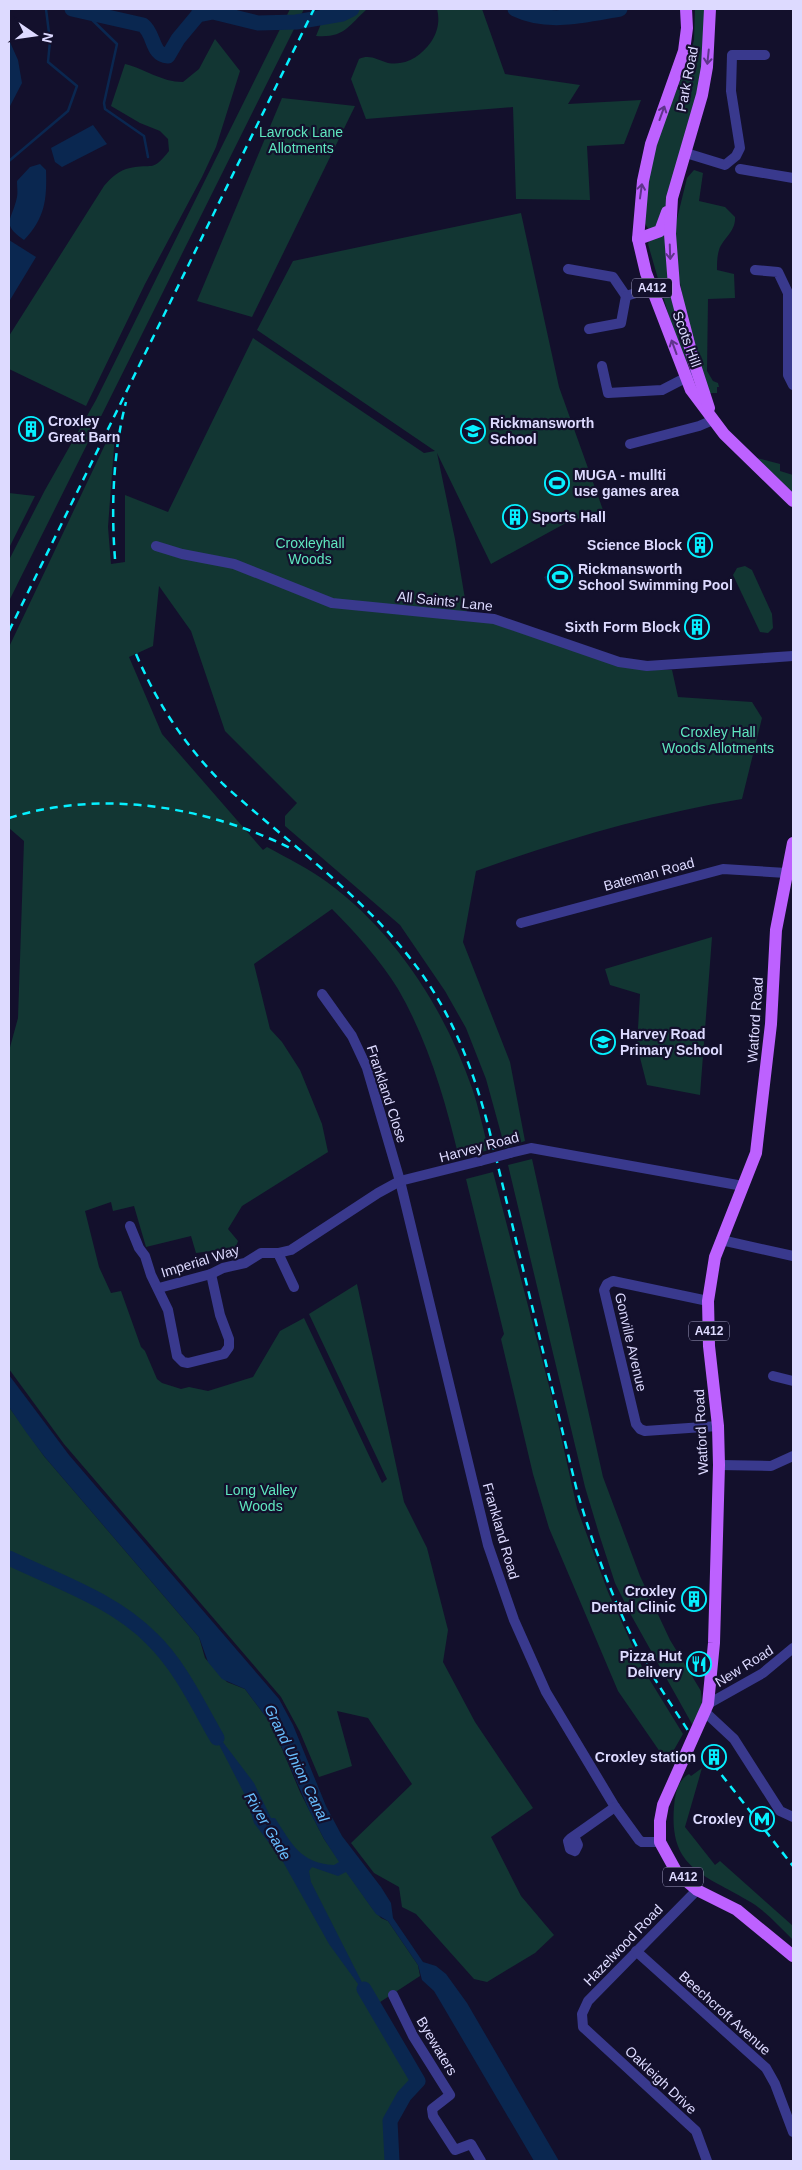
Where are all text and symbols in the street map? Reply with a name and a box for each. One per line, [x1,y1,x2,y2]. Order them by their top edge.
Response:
north arrow [10,10,60,60]
text: N [39,31,57,45]
street label: Park Road [673,45,701,113]
one-way arrow [703,49,713,65]
one-way arrow [658,106,667,121]
park label: Lavrock Lane Allotments [259,124,343,156]
one-way arrow [637,183,647,199]
one-way arrow [665,244,675,260]
road number: A412 [632,278,672,298]
street label: Scots Hill [670,309,704,369]
one-way arrow [669,340,678,355]
place label: Croxley Great Barn [48,413,120,445]
place label: Rickmansworth School [490,415,594,447]
building icon: Croxley Great Barn [18,416,44,442]
school or university icon: Rickmansworth School [460,418,486,444]
place label: MUGA - mullti use games area [574,467,679,499]
sports icon: MUGA - mullti use games area [544,470,570,496]
building icon: Sports Hall [502,504,528,530]
place label: Sports Hall [532,509,606,525]
building icon: Science Block [687,532,713,558]
park label: Croxleyhall Woods [275,535,345,567]
place label: Science Block [587,537,682,553]
place label: Rickmansworth School Swimming Pool [578,561,733,593]
sports icon: Rickmansworth School Swimming Pool [547,564,573,590]
street label: All Saints' Lane [396,588,494,614]
building icon: Sixth Form Block [684,614,710,640]
place label: Sixth Form Block [565,619,680,635]
park label: Croxley Hall Woods Allotments [662,724,774,756]
street label: Bateman Road [602,854,696,894]
street label: Watford Road [744,977,766,1063]
place label: Harvey Road Primary School [620,1026,723,1058]
school or university icon: Harvey Road Primary School [590,1029,616,1055]
street label: Frankland Close [364,1043,410,1145]
street label: Harvey Road [437,1129,521,1165]
street label: Imperial Way [159,1241,241,1281]
street label: Gonville Avenue [612,1291,650,1393]
road number: A412 [689,1322,729,1340]
street label: Watford Road [691,1389,711,1475]
street label: Frankland Road [480,1481,522,1581]
park label: Long Valley Woods [225,1482,297,1514]
place label: Croxley Dental Clinic [591,1583,676,1615]
building icon: Croxley Dental Clinic [681,1586,707,1612]
street label: New Road [712,1642,776,1690]
place label: Pizza Hut Delivery [620,1648,682,1680]
restaurant icon: Pizza Hut Delivery [686,1651,712,1677]
water label: Grand Union Canal [261,1702,333,1825]
building icon: Croxley station [701,1744,727,1770]
place label: Croxley station [595,1749,696,1765]
water label: River Gade [241,1789,295,1863]
metro station icon: Croxley [749,1806,775,1832]
place label: Croxley [693,1811,744,1827]
road number: A412 [663,1868,703,1886]
street label: Hazelwood Road [580,1901,666,1989]
street label: Beechcroft Avenue [676,1968,774,2058]
street label: Byewaters [413,2014,461,2078]
street label: Oakleigh Drive [622,2043,700,2117]

